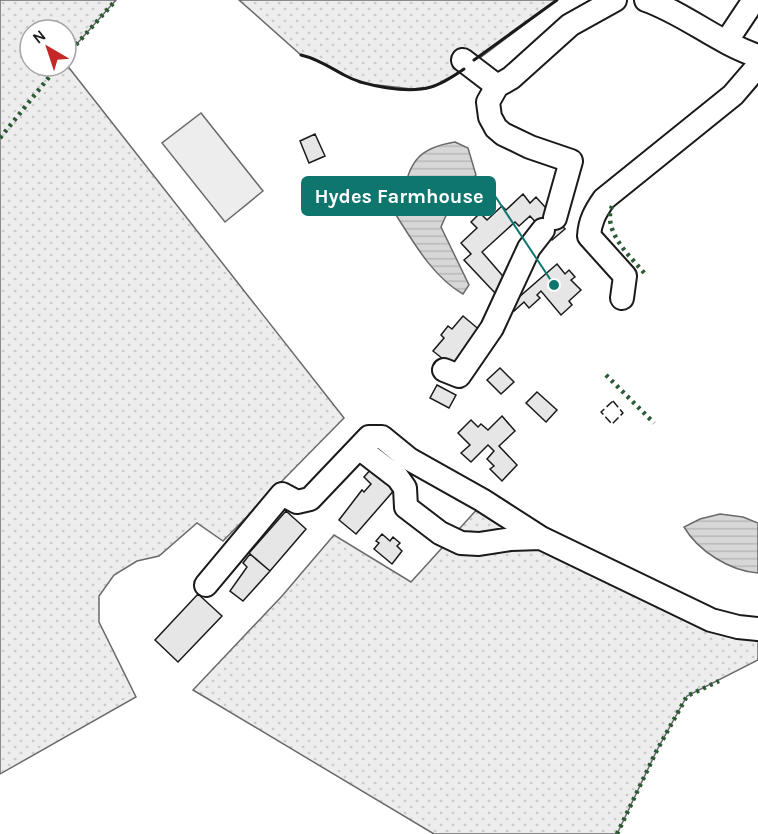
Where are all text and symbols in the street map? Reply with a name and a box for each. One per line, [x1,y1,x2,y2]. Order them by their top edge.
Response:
north arrow [18,18,78,78]
text: N [28,26,49,48]
callout: Hydes Farmhouse [302,177,495,215]
text: Hydes Farmhouse [314,185,484,208]

